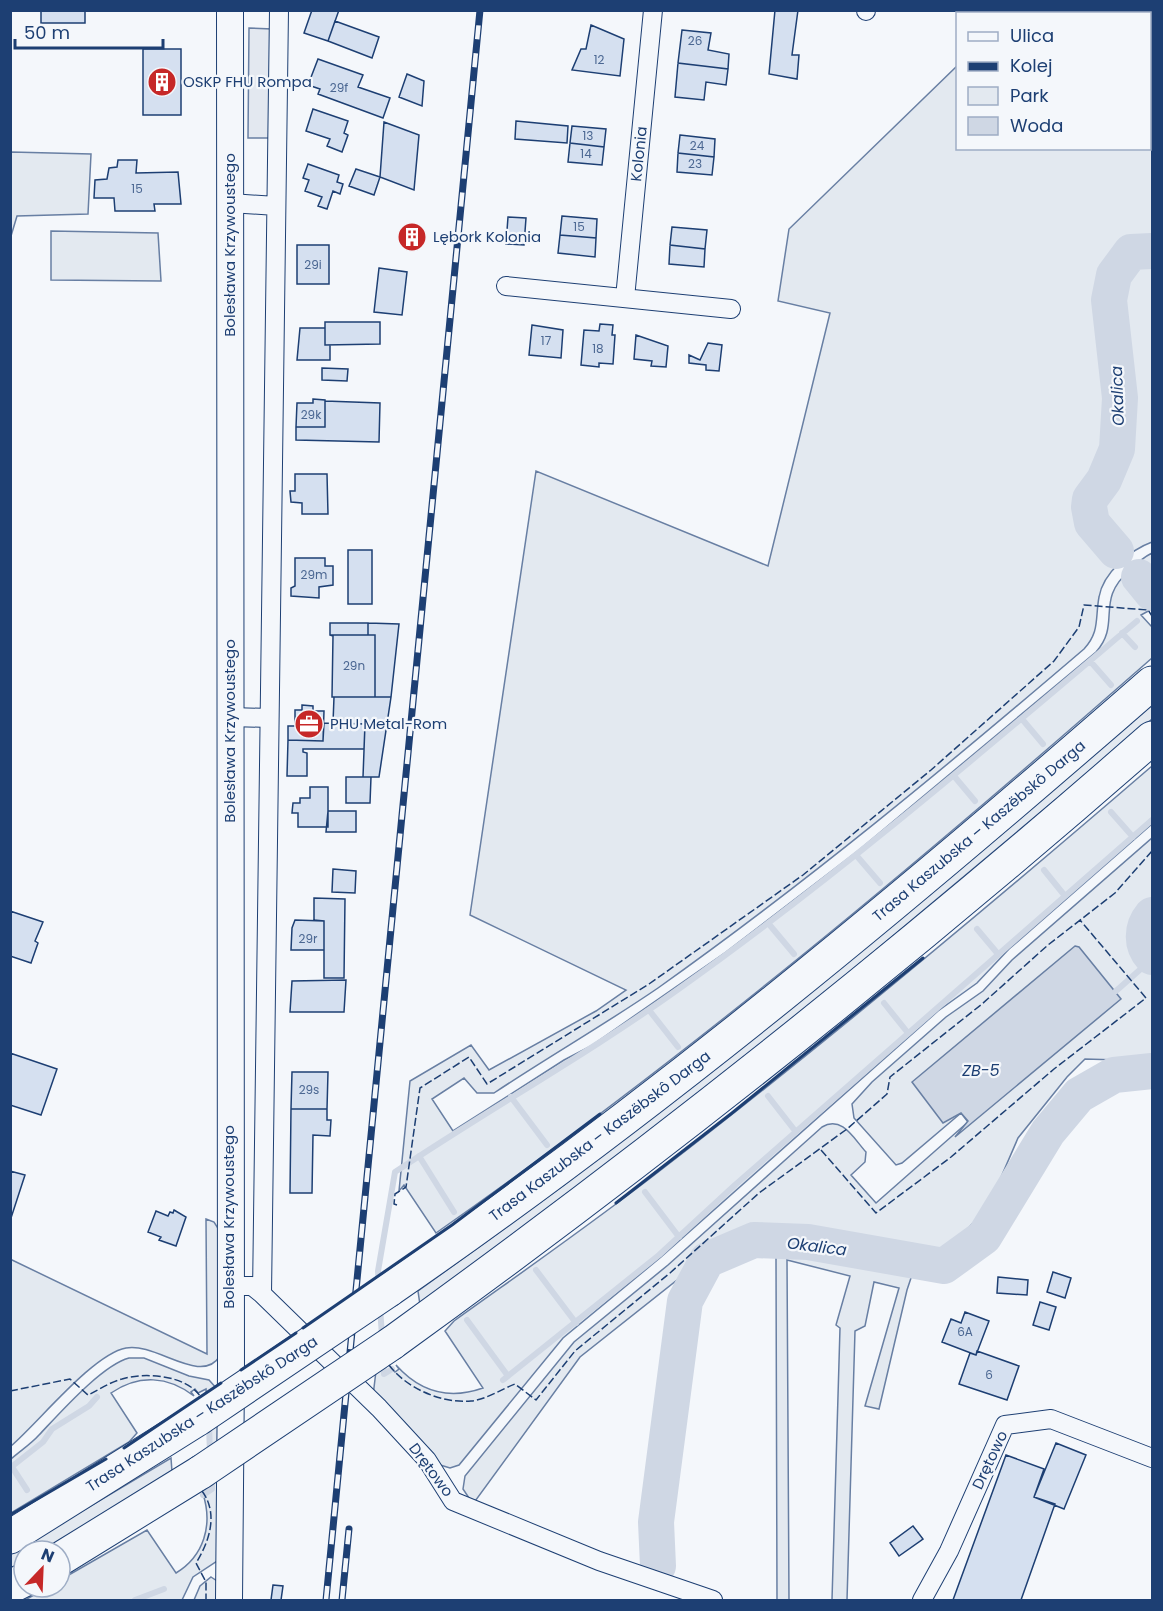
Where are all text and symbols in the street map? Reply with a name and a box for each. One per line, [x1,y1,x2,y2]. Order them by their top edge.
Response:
scale bar [15,12,164,50]
legend [956,12,1151,150]
text: 50 m [24,20,70,45]
text: Ulica [1010,23,1054,48]
house number: 26 [688,32,702,49]
house number: 12 [594,51,604,68]
text: Kolej [1010,53,1052,78]
building icon: OSKP FHU Rompa [146,66,178,98]
place label: OSKP FHU Rompa [183,71,312,92]
house number: 29f [330,79,348,96]
text: Park [1010,83,1049,108]
text: Woda [1010,113,1063,138]
street label: Kolonia [625,125,652,183]
house number: 13 [583,127,593,144]
house number: 24 [690,137,705,154]
house number: 14 [580,145,592,162]
street label: Bolesława Krzywoustego [219,153,240,337]
house number: 23 [688,155,702,172]
house number: 15 [131,180,143,197]
house number: 15 [573,218,585,235]
building icon: Lębork Kolonia [396,221,428,253]
place label: Lębork Kolonia [433,226,541,247]
house number: 29i [304,256,322,273]
house number: 17 [541,332,552,349]
house number: 18 [592,340,604,357]
water label: Okalica [1105,365,1130,426]
house number: 29k [301,406,322,423]
house number: 29m [301,566,327,583]
street label: Bolesława Krzywoustego [219,639,240,823]
house number: 29n [343,657,365,674]
office icon: PHU Metal-Rom [293,708,325,740]
place label: PHU Metal-Rom [330,713,447,734]
street label: Trasa Kaszubska – Kaszëbskô Darga [868,735,1090,926]
house number: 29r [299,930,318,947]
street label: Trasa Kaszubska – Kaszëbskô Darga [485,1045,715,1226]
water label: ZB-5 [961,1059,1000,1082]
house number: 29s [299,1081,319,1098]
street label: Bolesława Krzywoustego [218,1125,239,1309]
water label: Okalica [786,1231,848,1262]
house number: 6A [957,1323,973,1340]
street label: Trasa Kaszubska – Kaszëbskô Darga [82,1331,322,1497]
house number: 6 [985,1366,993,1383]
street label: Drętowo [967,1427,1012,1493]
street label: Drętowo [404,1438,459,1501]
north arrow [12,1539,72,1599]
text: N [38,1543,58,1569]

